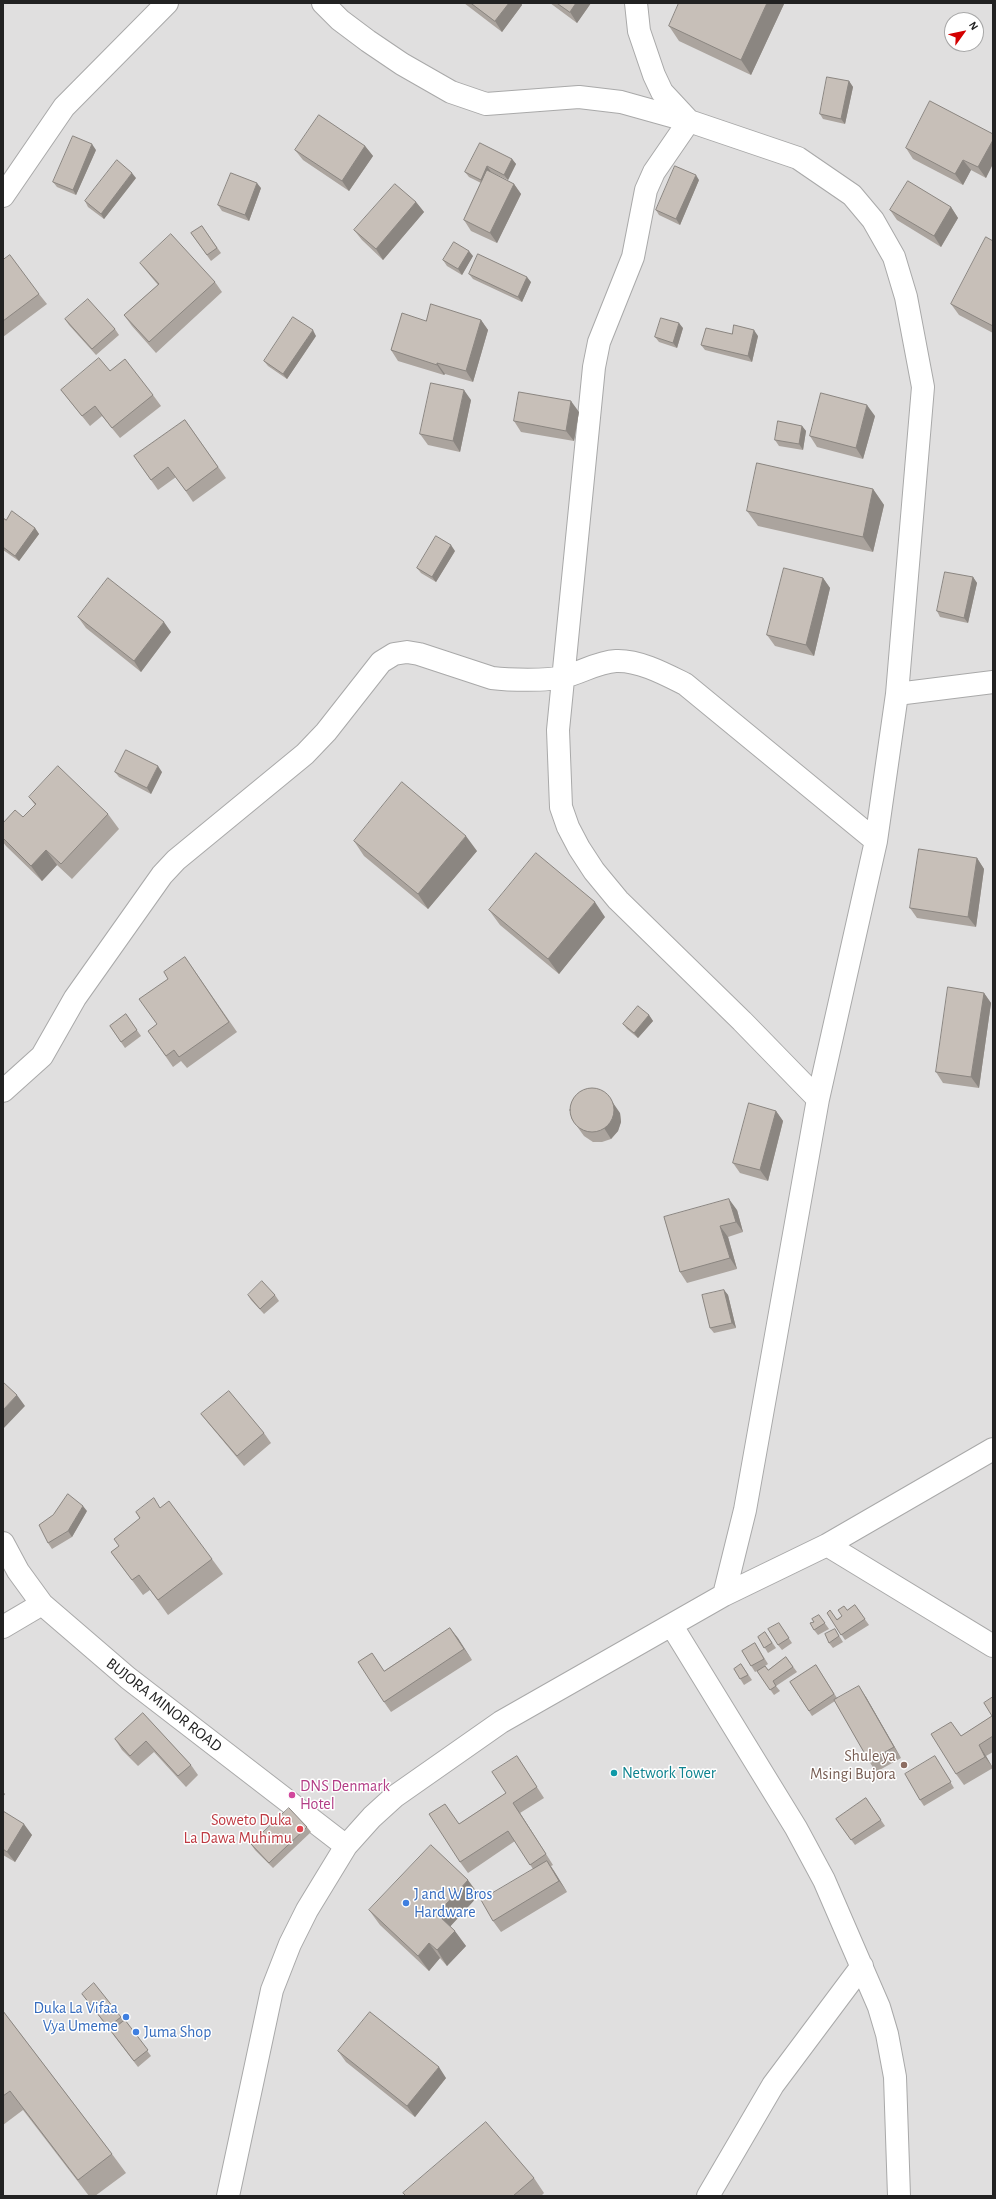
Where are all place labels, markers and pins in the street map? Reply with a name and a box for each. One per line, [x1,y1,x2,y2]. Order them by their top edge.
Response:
place label: Shule ya Msingi Bujora [810,1746,896,1784]
marker: Shule ya Msingi Bujora [899,1760,909,1770]
place label: Network Tower [622,1763,716,1783]
marker: Network Tower [609,1768,619,1778]
place label: DNS Denmark Hotel [300,1776,390,1814]
marker: DNS Denmark Hotel [287,1790,297,1800]
place label: Soweto Duka La Dawa Muhimu [184,1810,292,1848]
marker: Soweto Duka La Dawa Muhimu [295,1824,305,1834]
place label: J and W Bros Hardware [414,1884,492,1922]
marker: J and W Bros Hardware [401,1898,411,1908]
place label: Duka La Vifaa Vya Umeme [33,1998,118,2036]
marker: Duka La Vifaa Vya Umeme [121,2012,131,2022]
place label: Juma Shop [144,2022,211,2042]
marker: Juma Shop [131,2027,141,2037]

